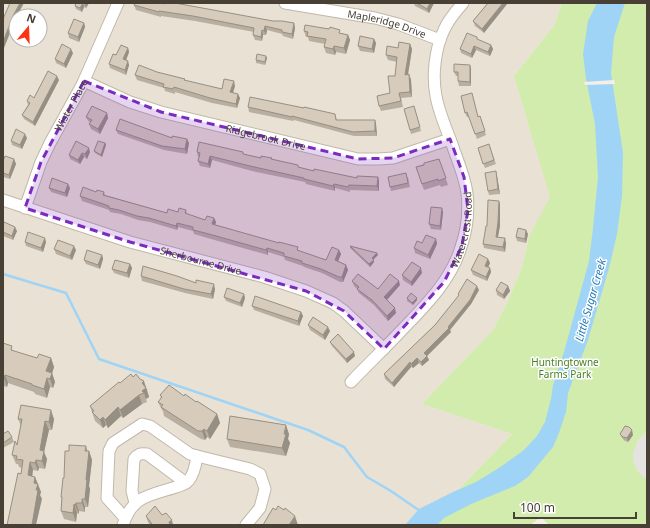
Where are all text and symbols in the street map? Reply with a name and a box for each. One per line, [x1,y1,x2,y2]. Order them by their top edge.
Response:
street label: Mapleridge Drive [346,7,428,41]
north arrow [8,8,48,48]
text: N [25,10,38,27]
street label: Wister Place [51,77,91,134]
street label: Ridgebrook Drive [225,121,308,153]
street label: Watercrest Road [447,191,475,270]
street label: Sherbourne Drive [159,243,243,278]
water label: Little Sugar Creek [571,256,609,343]
park label: Huntingtowne Farms Park [531,355,599,381]
scale bar [514,494,636,520]
text: 100 m [520,499,555,516]

